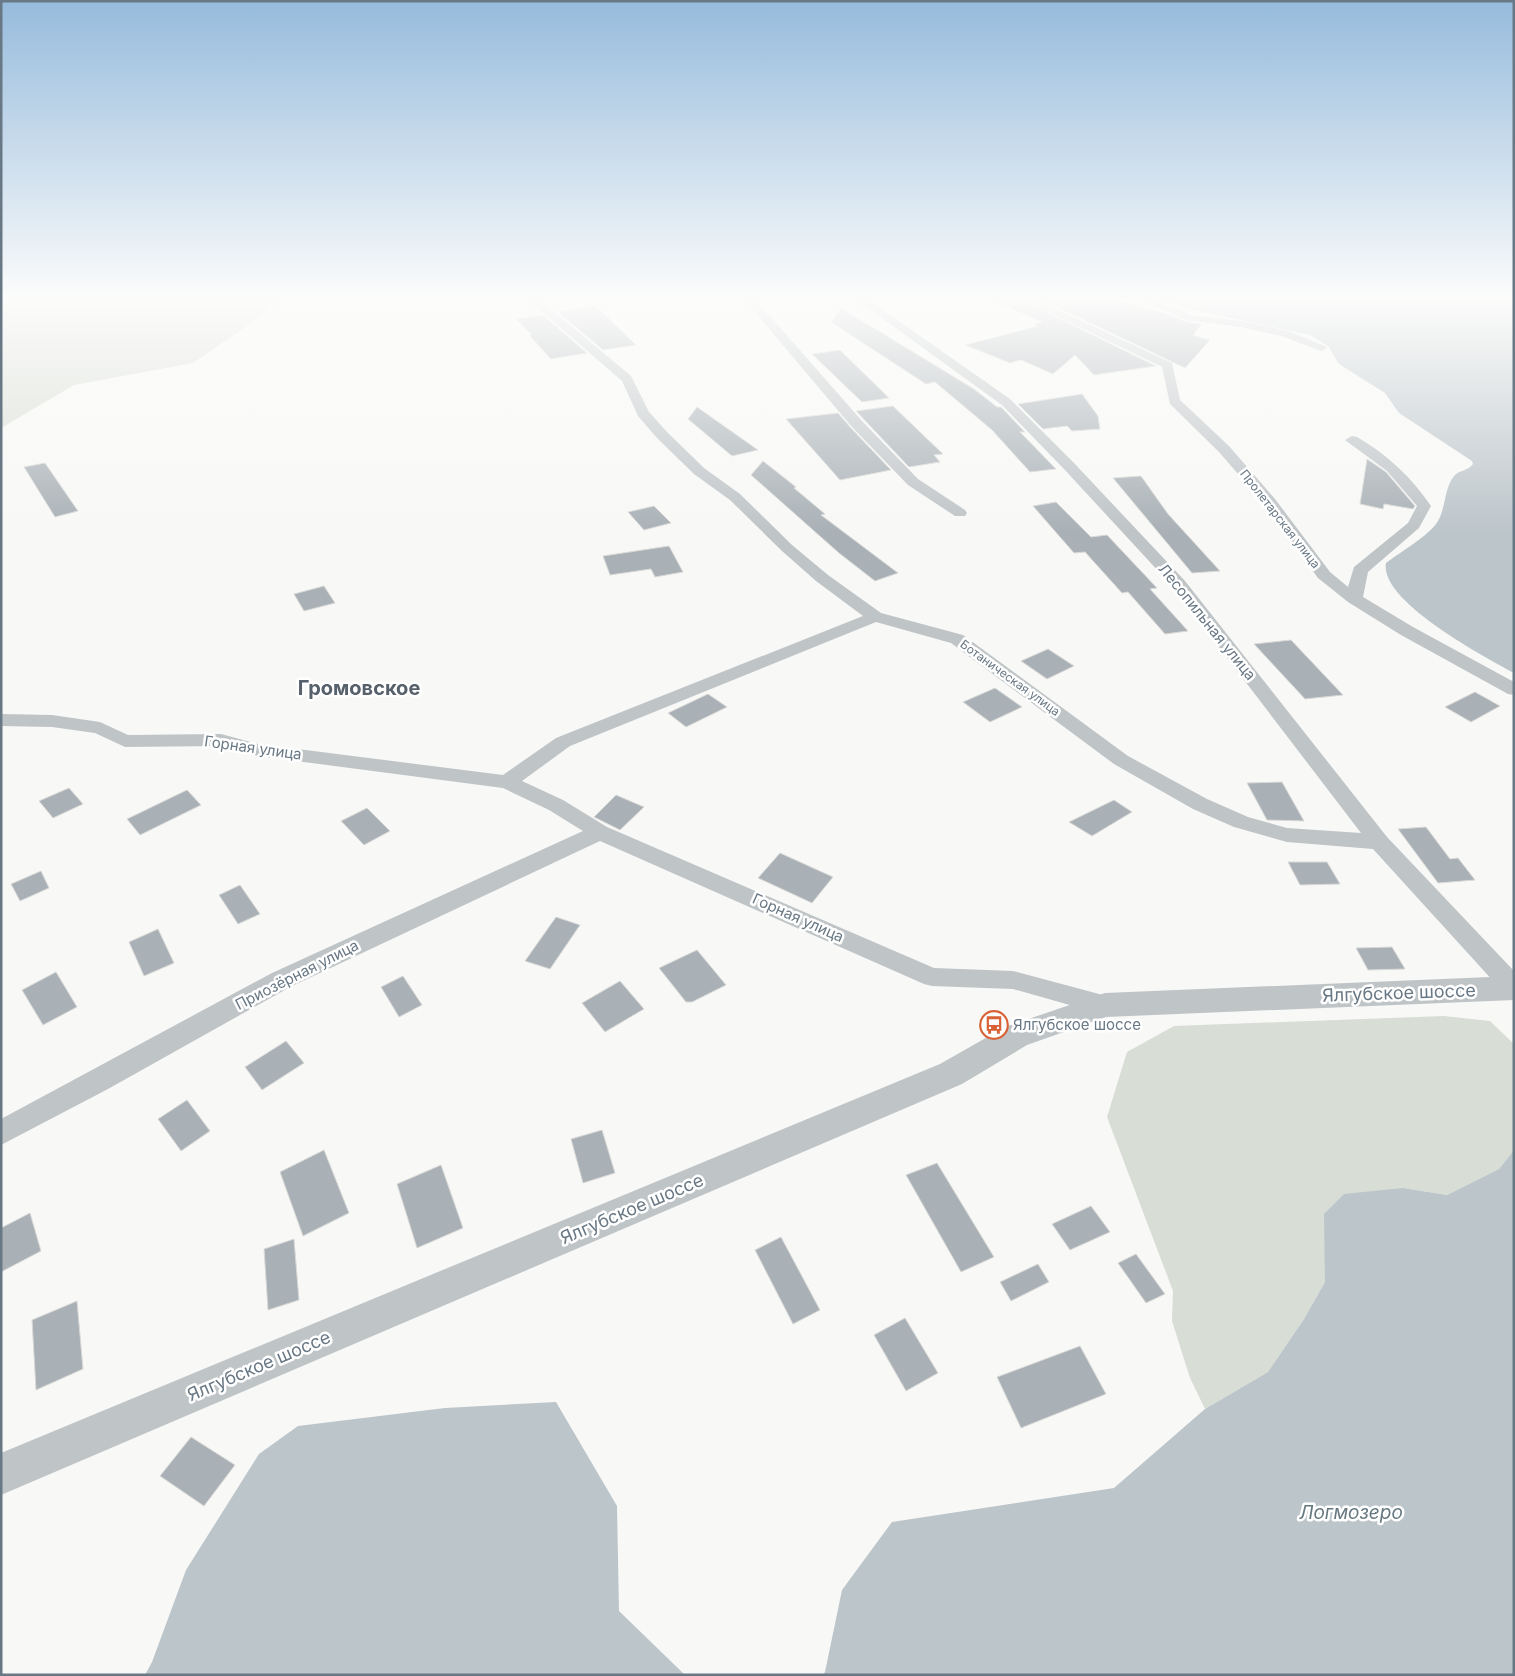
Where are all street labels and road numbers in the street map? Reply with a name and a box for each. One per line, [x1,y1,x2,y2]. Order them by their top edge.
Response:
street label: Пролетарская улица [1237,466,1324,571]
street label: Лесопильная улица [1154,559,1260,684]
street label: Ботаническая улица [957,636,1063,719]
street label: Горная улица [203,731,303,764]
street label: Горная улица [750,889,847,946]
street label: Приозёрная улица [232,935,362,1014]
street label: Ялгубское шоссе [1322,979,1476,1006]
street label: Ялгубское шоссе [557,1169,707,1248]
street label: Ялгубское шоссе [184,1326,334,1405]

